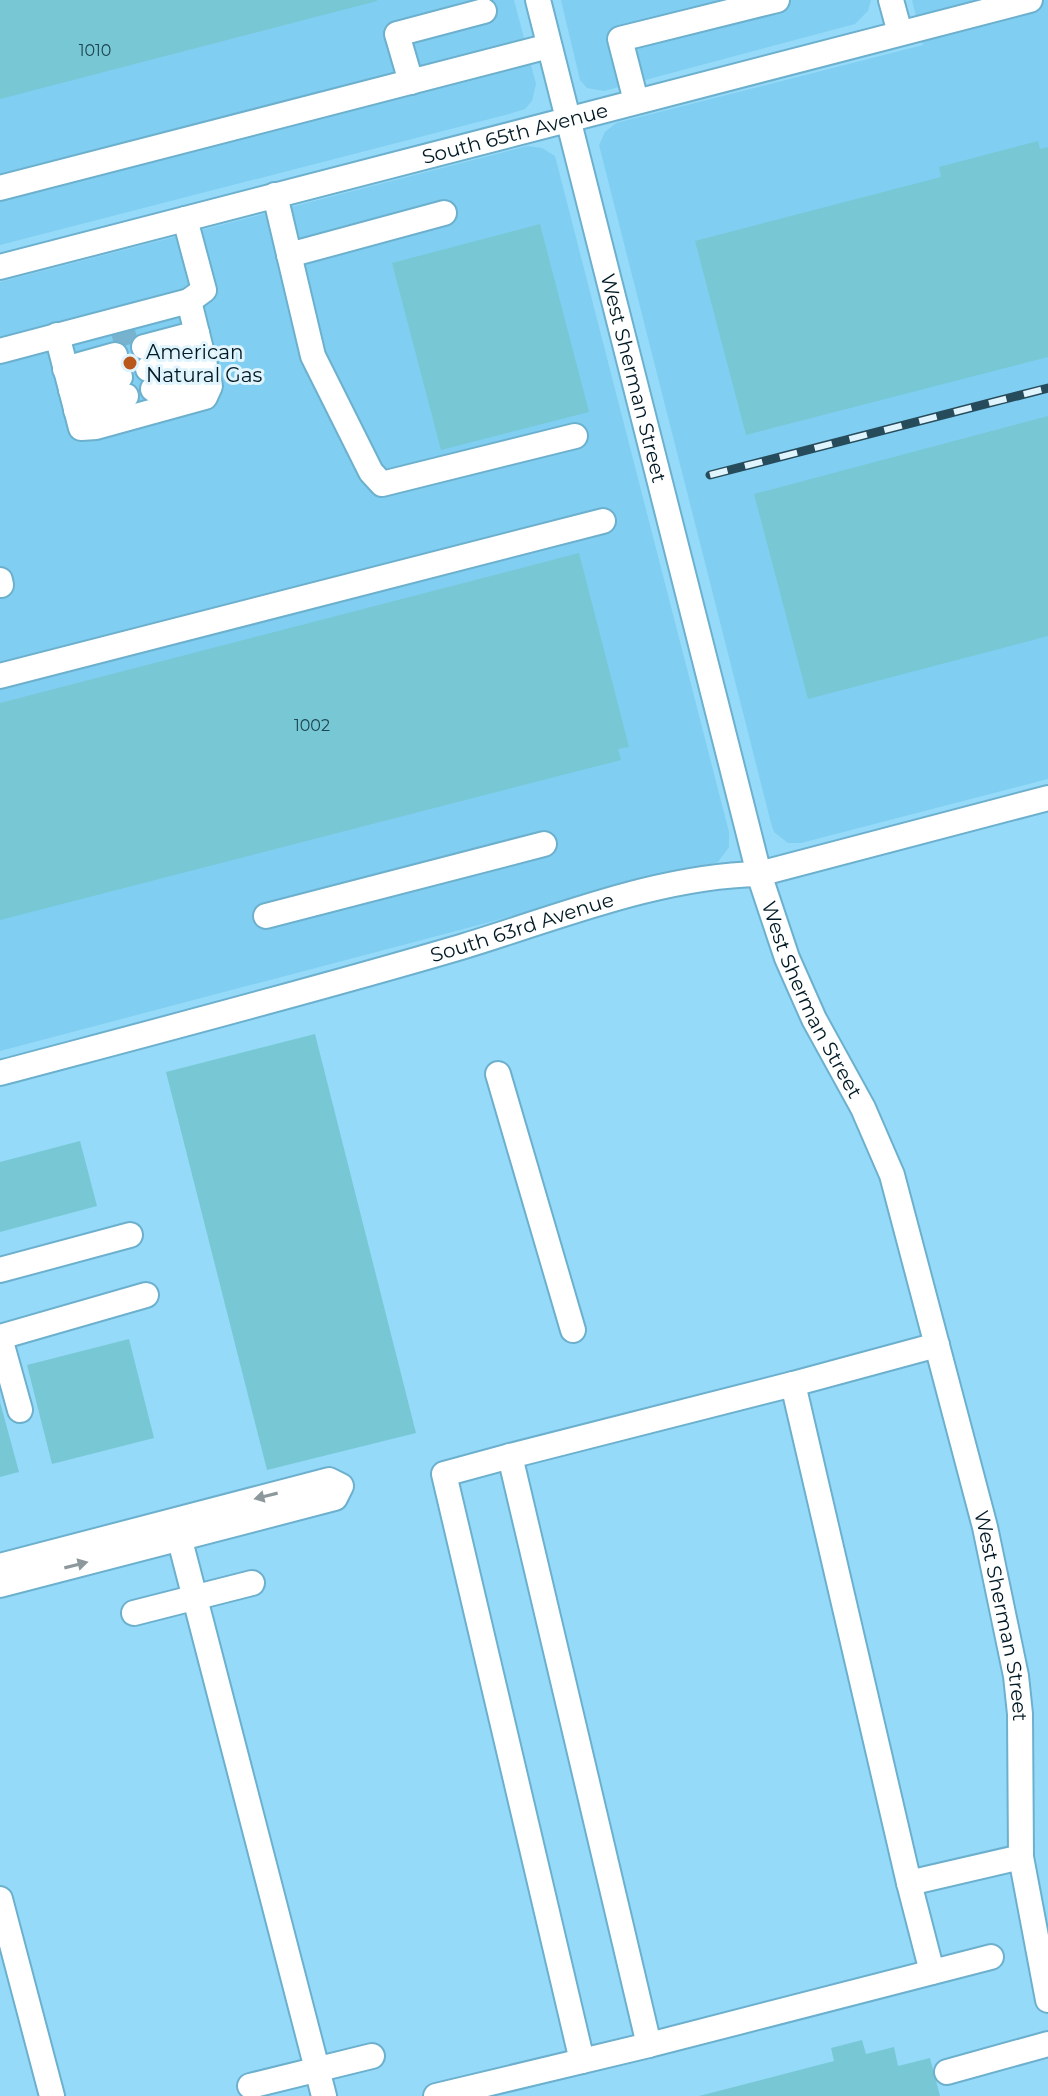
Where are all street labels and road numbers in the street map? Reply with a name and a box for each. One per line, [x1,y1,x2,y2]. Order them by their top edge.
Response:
street label: South 65th Avenue [419,98,611,169]
street label: West Sherman Street [596,271,672,485]
street label: South 63rd Avenue [428,887,616,967]
street label: West Sherman Street [757,898,867,1102]
street label: West Sherman Street [969,1508,1032,1721]

